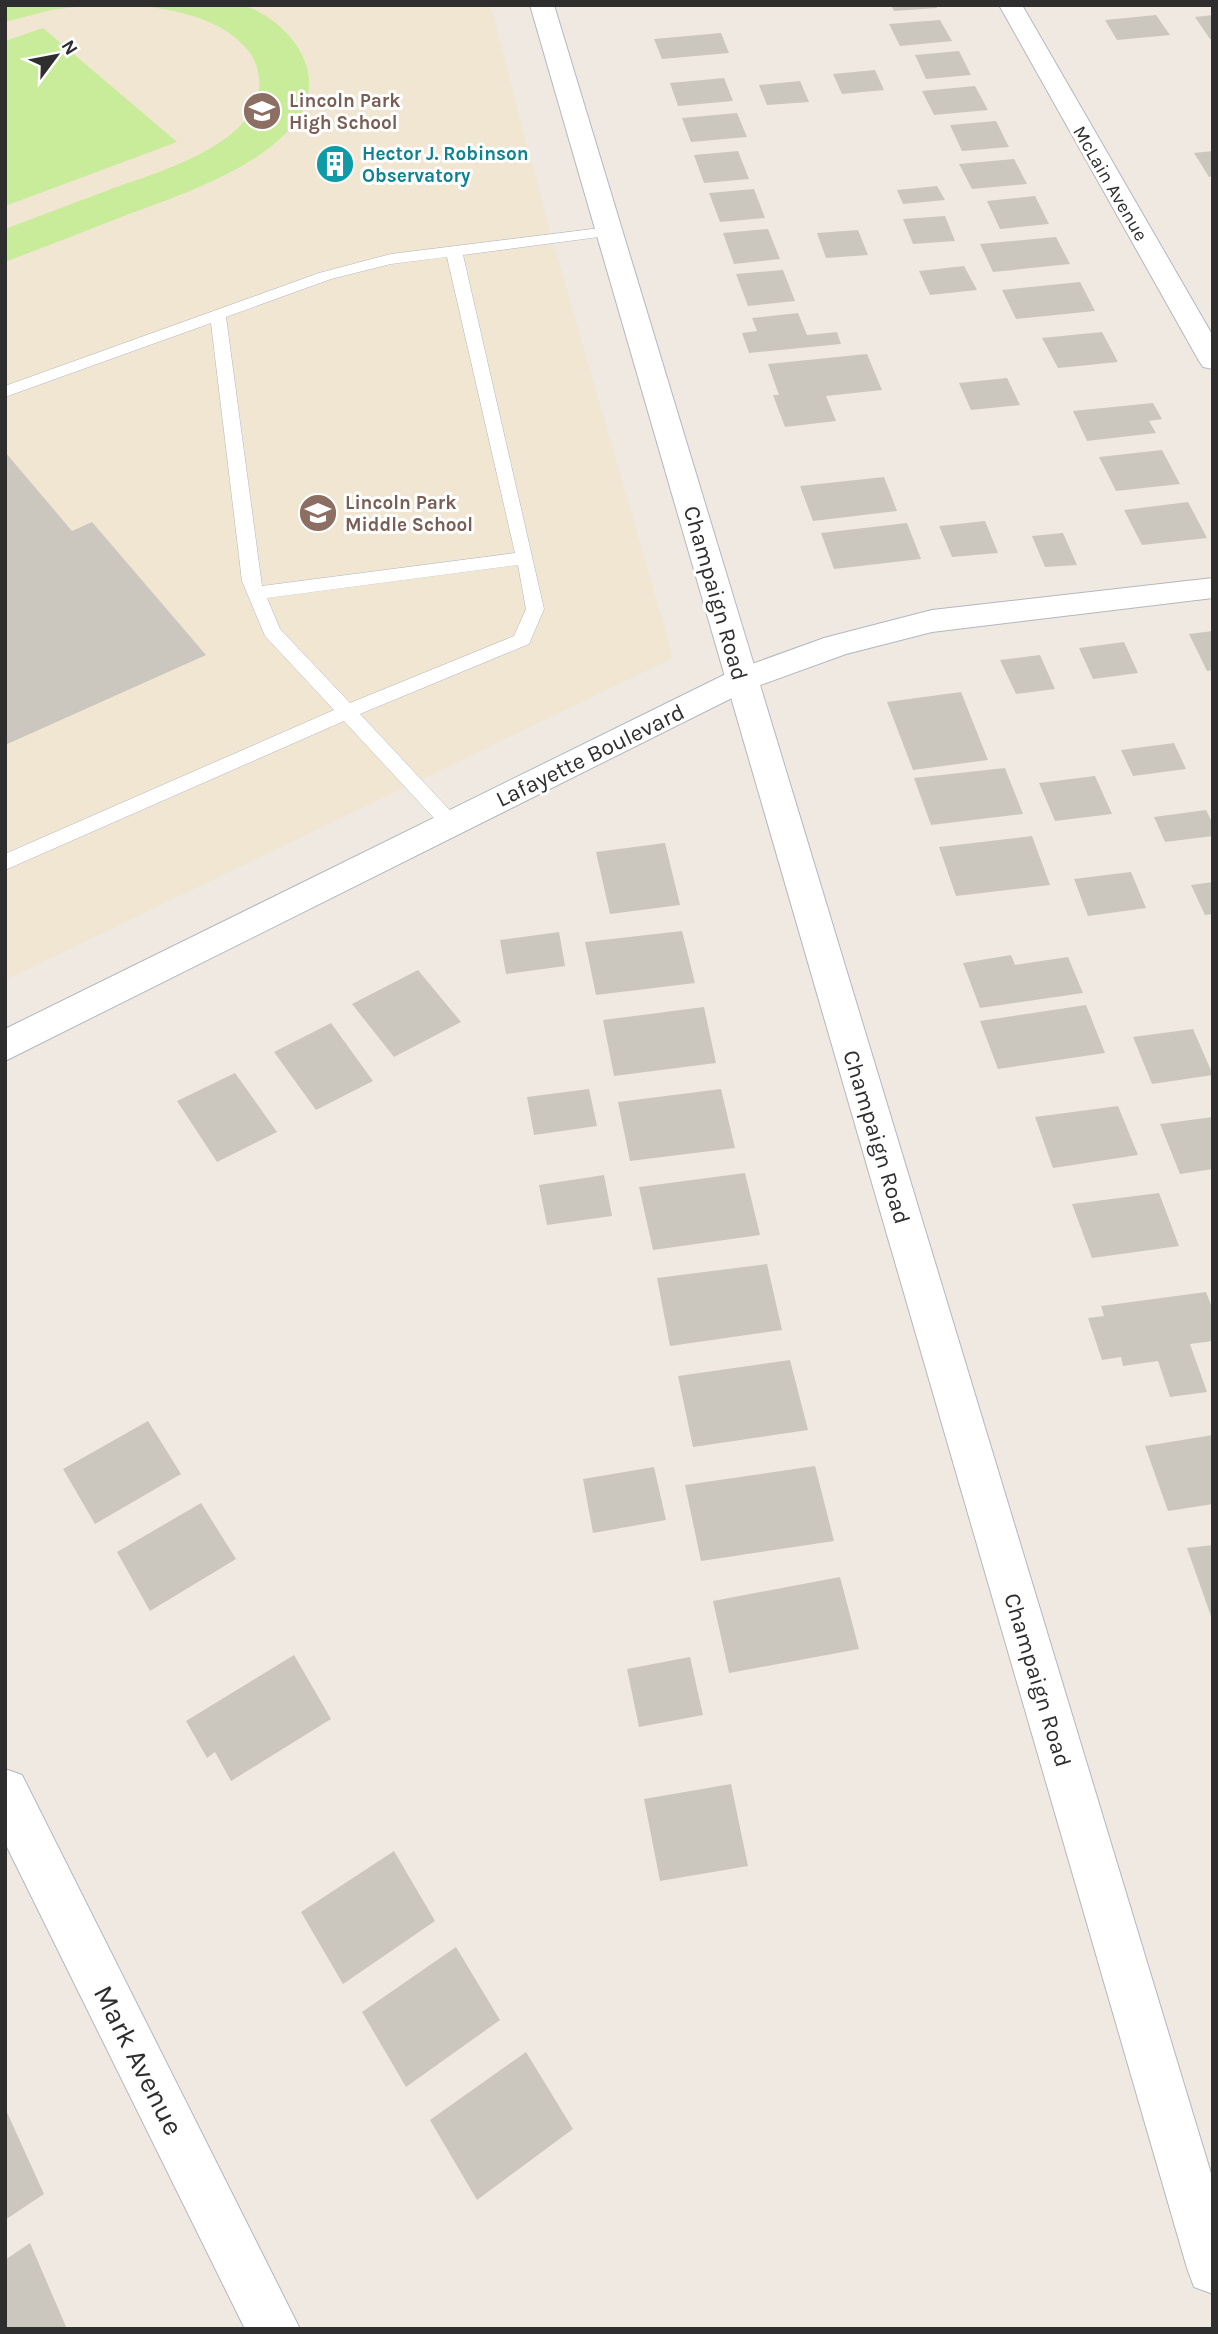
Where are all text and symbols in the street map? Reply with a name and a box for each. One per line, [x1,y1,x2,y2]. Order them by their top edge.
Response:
north arrow [21,21,91,91]
text: N [57,36,83,59]
school or university icon: Lincoln Park High School [241,90,283,132]
place label: Lincoln Park High School [289,90,401,134]
street label: McLain Avenue [1068,122,1152,245]
building icon: Hector J. Robinson Observatory [314,143,356,185]
place label: Hector J. Robinson Observatory [362,143,529,187]
school or university icon: Lincoln Park Middle School [297,492,339,534]
place label: Lincoln Park Middle School [345,492,473,536]
street label: Champaign Road [678,503,753,684]
street label: Lafayette Boulevard [492,698,689,813]
street label: Champaign Road [837,1047,916,1227]
street label: Champaign Road [998,1590,1077,1770]
street label: Mark Avenue [87,1980,190,2141]

